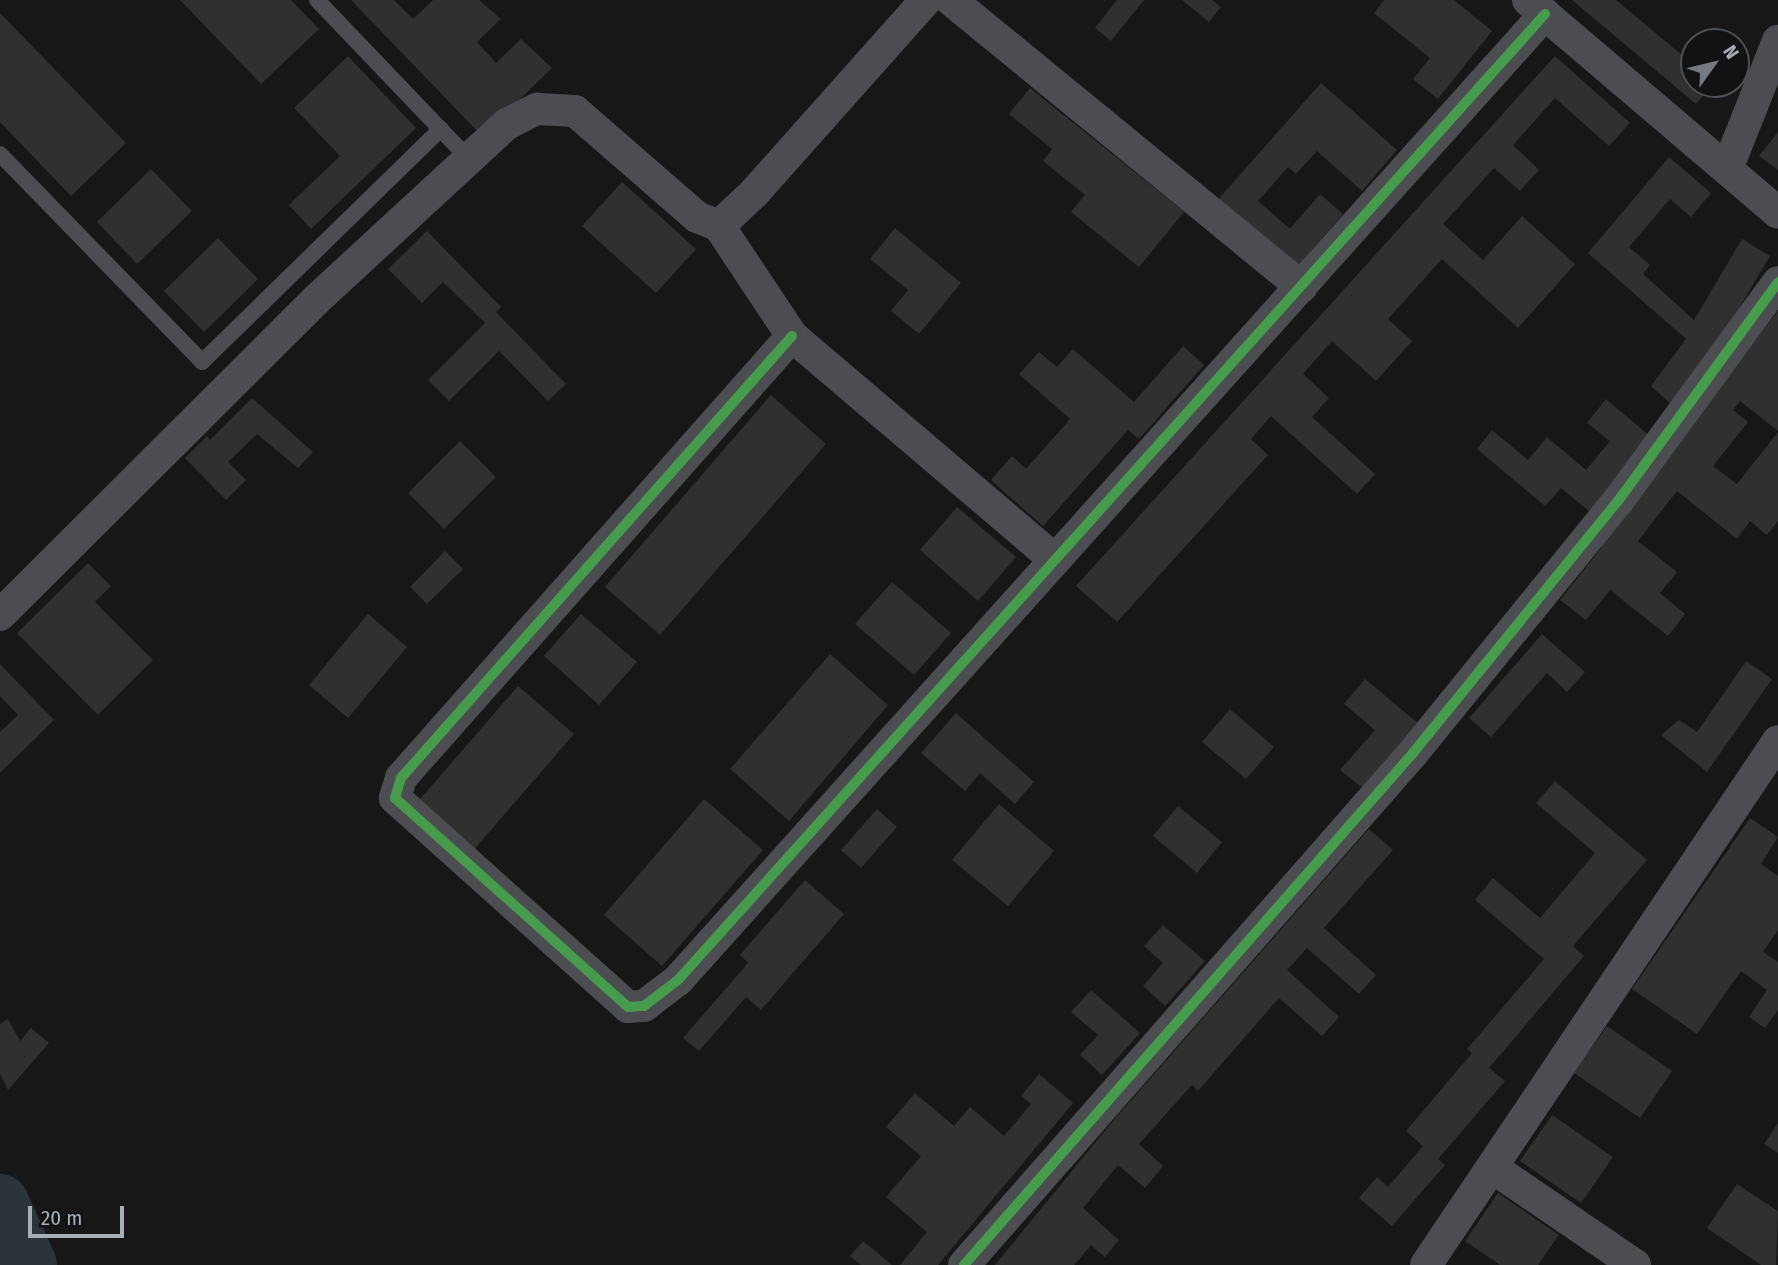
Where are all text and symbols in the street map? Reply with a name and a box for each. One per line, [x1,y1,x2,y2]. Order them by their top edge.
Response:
north arrow [1680,28,1750,98]
text: N [1718,41,1744,63]
scale bar [32,1192,128,1236]
text: 20 m [41,1205,82,1231]

